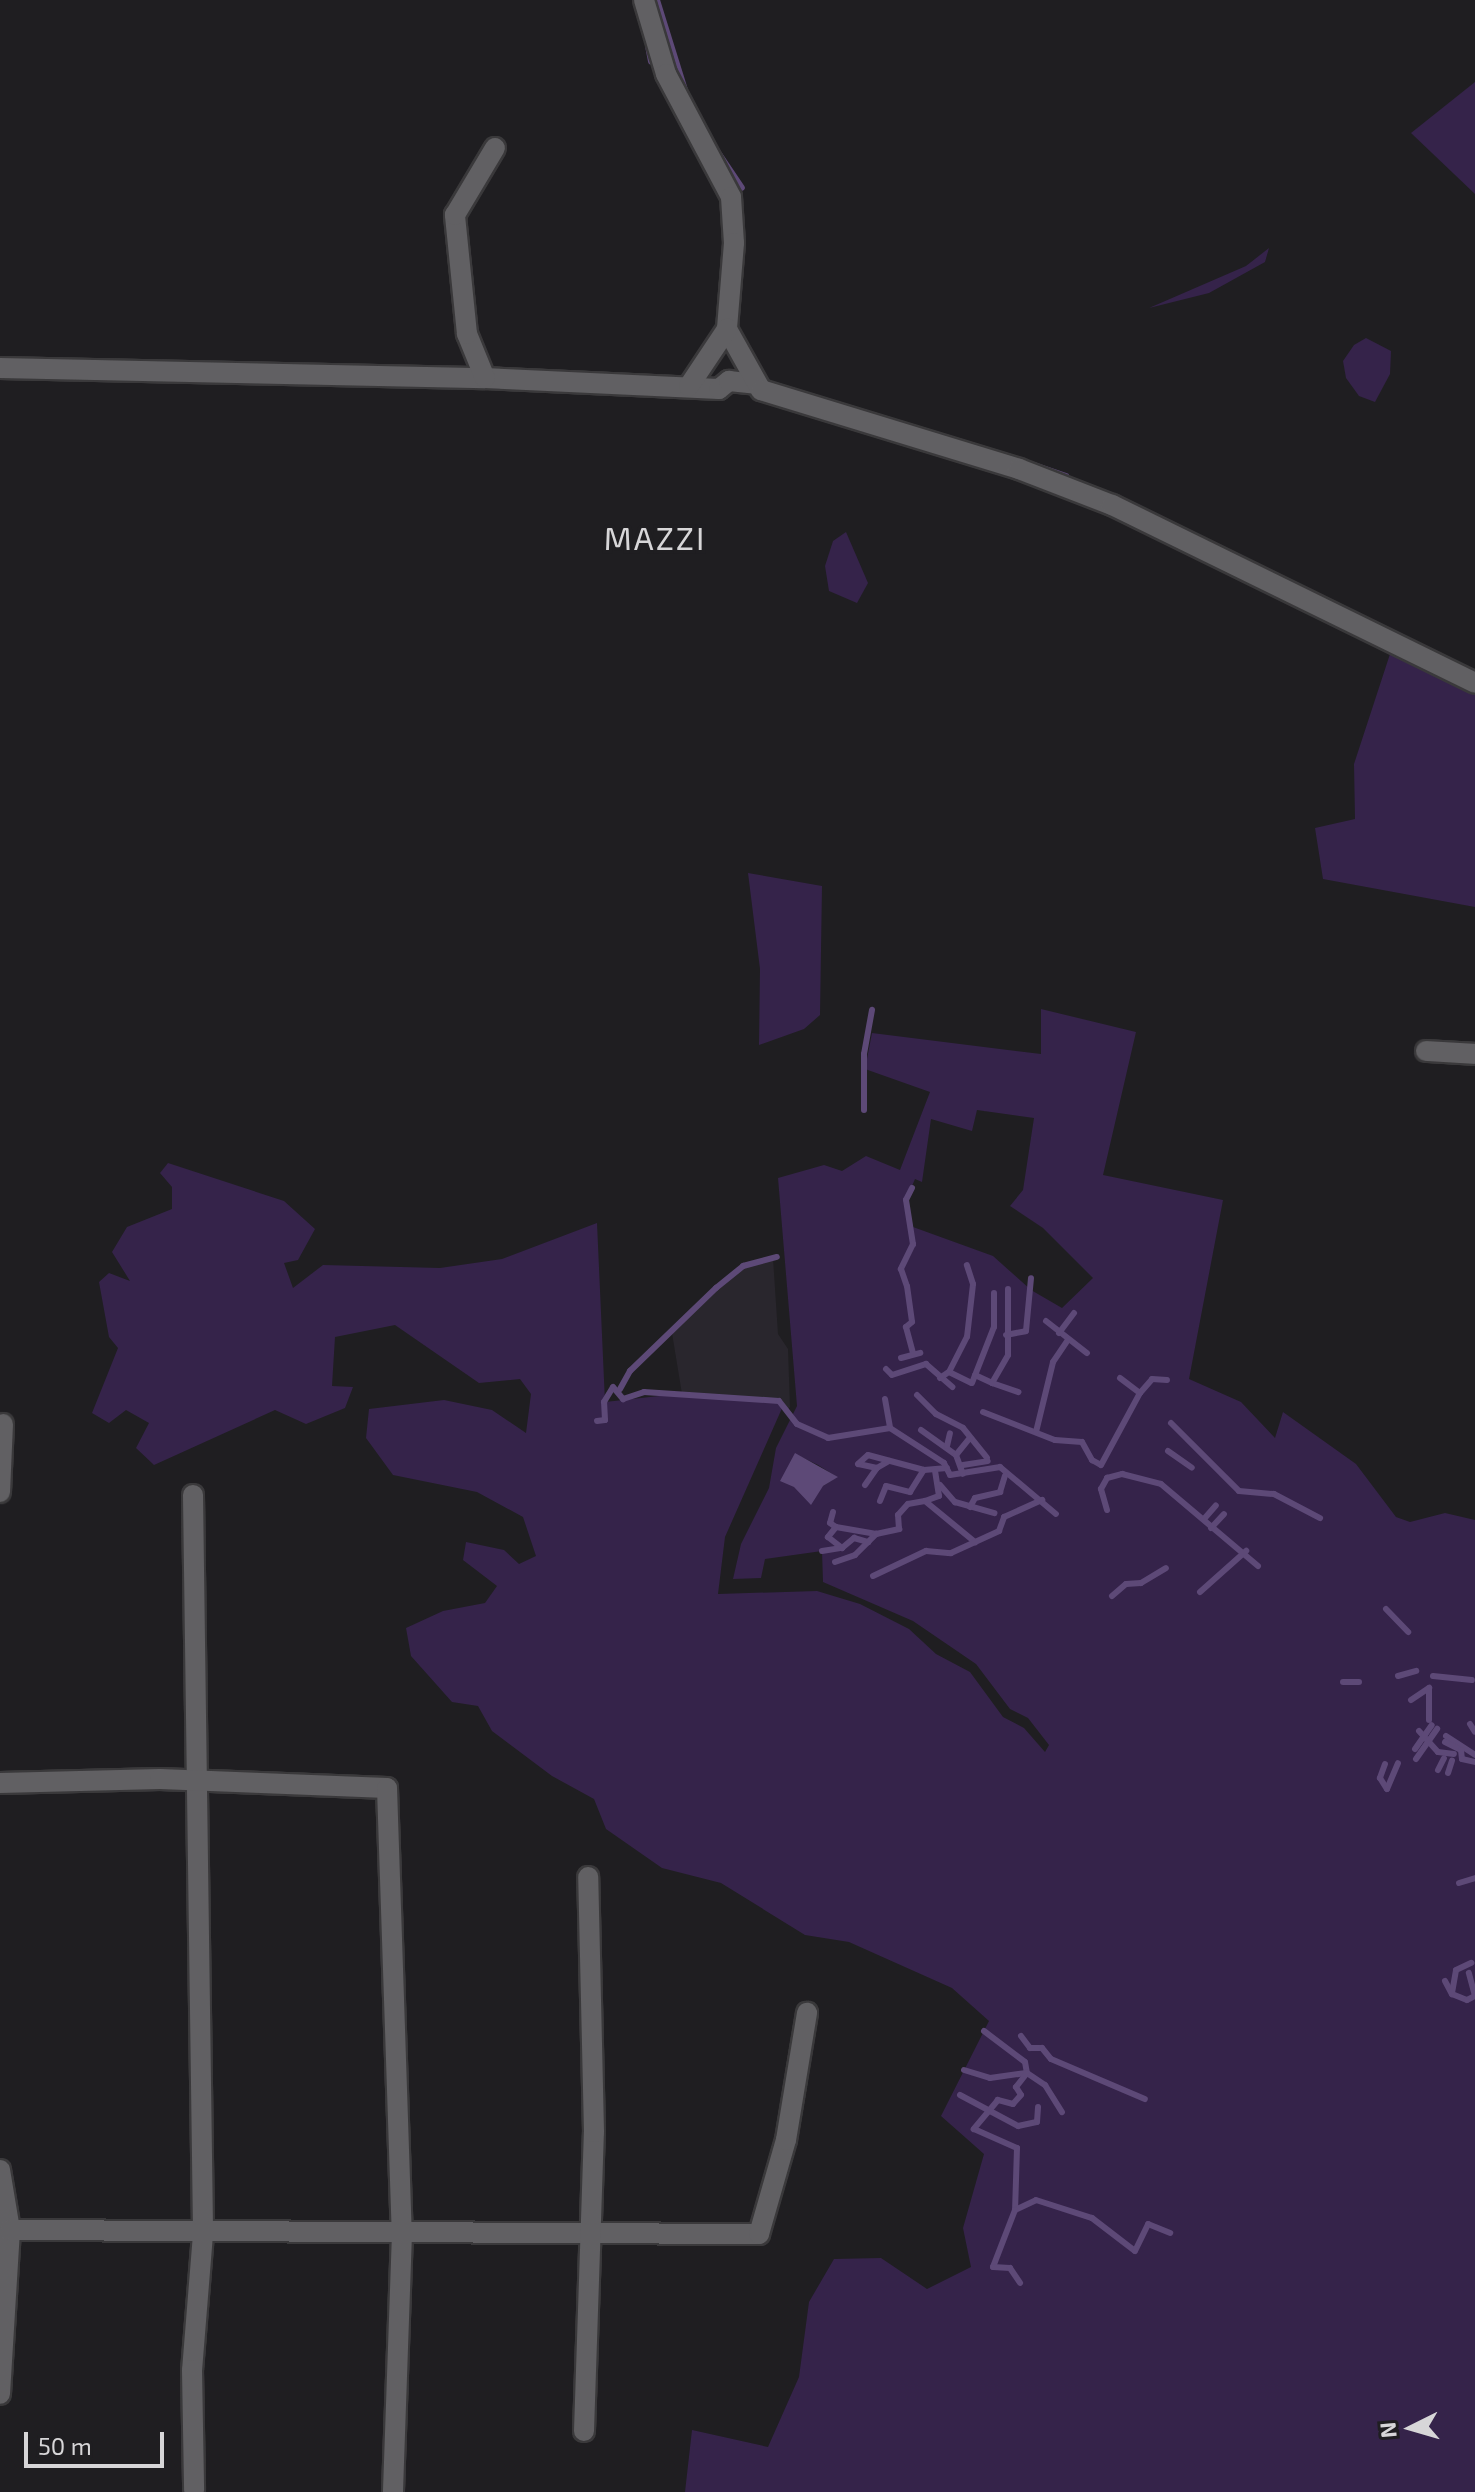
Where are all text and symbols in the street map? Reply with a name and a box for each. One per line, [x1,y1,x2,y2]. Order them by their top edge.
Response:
district label: MAZZI [604,518,706,556]
north arrow [1371,2388,1451,2468]
scale bar [28,2416,168,2466]
text: N [1373,2421,1401,2439]
text: 50 m [38,2431,92,2460]

